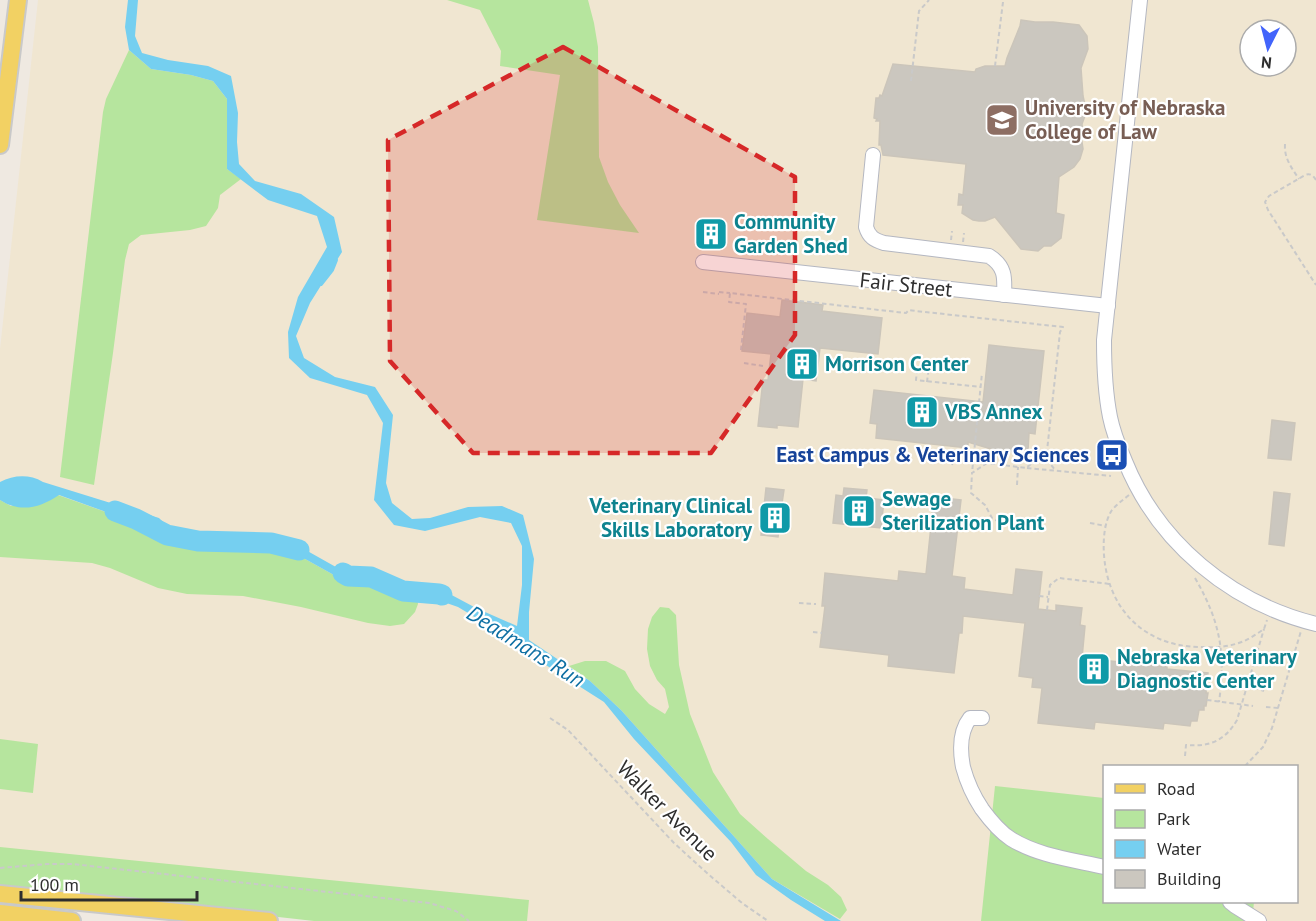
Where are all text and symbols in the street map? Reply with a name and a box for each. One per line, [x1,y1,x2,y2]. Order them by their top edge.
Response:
north arrow [1238,18,1298,78]
text: N [1260,52,1273,73]
place label: University of Nebraska College of Law [1025,94,1225,145]
school or university icon: University of Nebraska College of Law [984,102,1020,138]
place label: Community Garden Shed [734,208,848,259]
building icon: Community Garden Shed [693,216,729,252]
street label: Fair Street [858,266,954,303]
building icon: Morrison Center [784,346,820,382]
place label: Morrison Center [825,350,969,377]
building icon: VBS Annex [904,394,940,430]
place label: VBS Annex [944,398,1043,425]
bus stop icon: East Campus & Veterinary Sciences [1094,437,1130,473]
place label: East Campus & Veterinary Sciences [776,441,1089,468]
place label: Sewage Sterilization Plant [882,485,1045,536]
place label: Veterinary Clinical Skills Laboratory [588,492,753,543]
building icon: Sewage Sterilization Plant [841,493,877,529]
building icon: Veterinary Clinical Skills Laboratory [757,500,793,536]
water label: Deadmans Run [462,599,590,693]
place label: Nebraska Veterinary Diagnostic Center [1117,643,1298,694]
building icon: Nebraska Veterinary Diagnostic Center [1076,651,1112,687]
street label: Walker Avenue [611,755,723,867]
legend [1103,765,1298,903]
text: Road [1157,777,1195,800]
text: Park [1157,807,1190,830]
text: Water [1157,837,1201,860]
scale bar [21,864,196,902]
text: Building [1157,867,1221,890]
text: 100 m [30,873,79,896]

